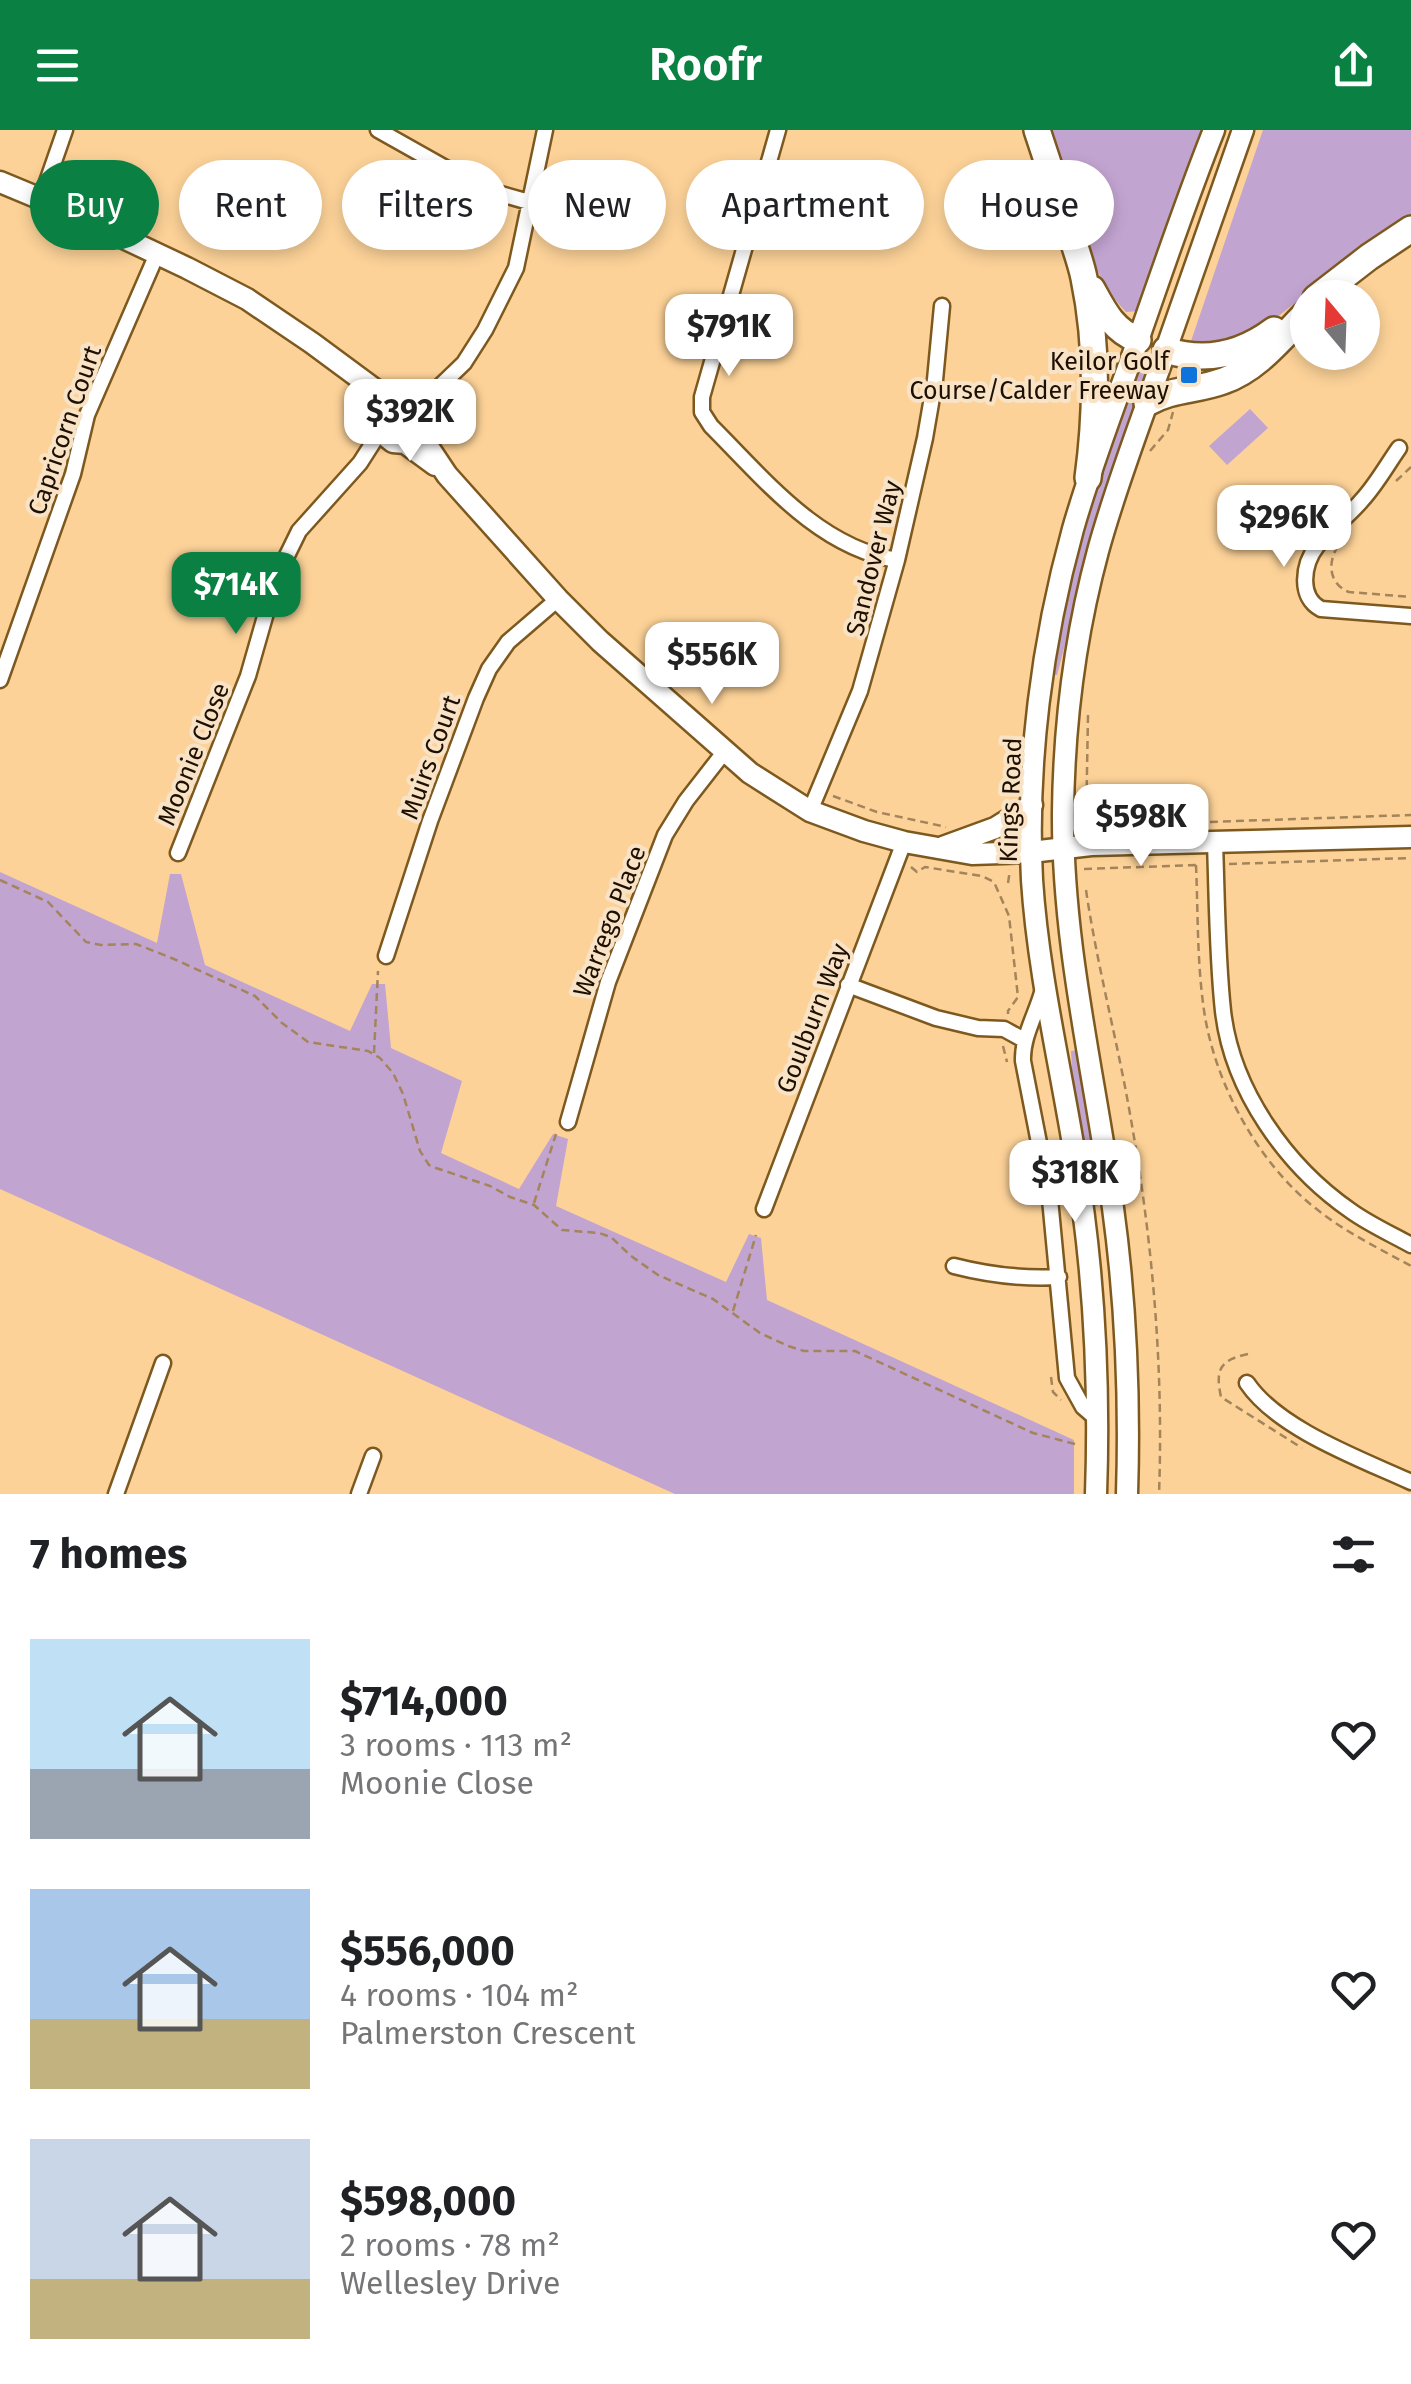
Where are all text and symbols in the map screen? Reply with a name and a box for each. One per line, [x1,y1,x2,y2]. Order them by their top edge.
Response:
icon: menu [30,38,85,93]
text: Roofr [649,38,762,92]
icon: share [1326,38,1381,93]
chip: Buy [30,160,159,250]
chip: Rent [179,160,322,250]
chip: Filters [342,160,508,250]
chip: New [528,160,666,250]
chip: Apartment [686,160,924,250]
chip: House [944,160,1114,250]
north arrow [1290,280,1380,370]
map controls [1290,280,1380,370]
pin: $791K [659,294,799,379]
text: $791K [687,307,771,345]
street label: Capricorn Court [22,341,108,519]
place label: Keilor Golf Course/Calder Freeway [909,347,1171,406]
marker: Keilor Golf Course/Calder Freeway [1178,364,1200,386]
pin: $392K [340,379,480,464]
text: $392K [366,392,454,430]
street label: Sandover Way [840,477,908,639]
pin: $296K [1214,485,1354,570]
text: $296K [1239,498,1329,536]
pin: $714K [166,552,306,637]
text: $714K [194,565,278,603]
pin: $556K [642,622,782,707]
text: $556K [667,635,757,673]
street label: Moonie Close [152,679,236,830]
street label: Muirs Court [395,690,468,824]
street label: Kings Road [994,737,1028,863]
pin: $598K [1071,784,1211,869]
text: $598K [1095,797,1187,835]
street label: Warrego Place [567,841,653,1001]
street label: Goulburn Way [771,939,855,1097]
pin: $318K [1005,1140,1145,1225]
text: $318K [1031,1153,1119,1191]
icon: filters [1326,1527,1381,1582]
text: 7 homes [30,1529,187,1579]
text: $714,000 [340,1676,508,1726]
icon: home [110,1679,230,1799]
icon: heart [1326,1712,1381,1767]
text: 3 rooms · 113 m² [340,1726,572,1764]
text: Moonie Close [340,1764,534,1802]
text: $556,000 [340,1926,515,1976]
icon: home [110,1929,230,2049]
icon: heart [1326,1962,1381,2017]
text: 4 rooms · 104 m² [340,1976,579,2014]
text: Palmerston Crescent [340,2014,636,2052]
text: $598,000 [340,2176,516,2226]
icon: home [110,2179,230,2299]
icon: heart [1326,2212,1381,2267]
text: 2 rooms · 78 m² [340,2226,560,2264]
text: Wellesley Drive [340,2264,560,2302]

